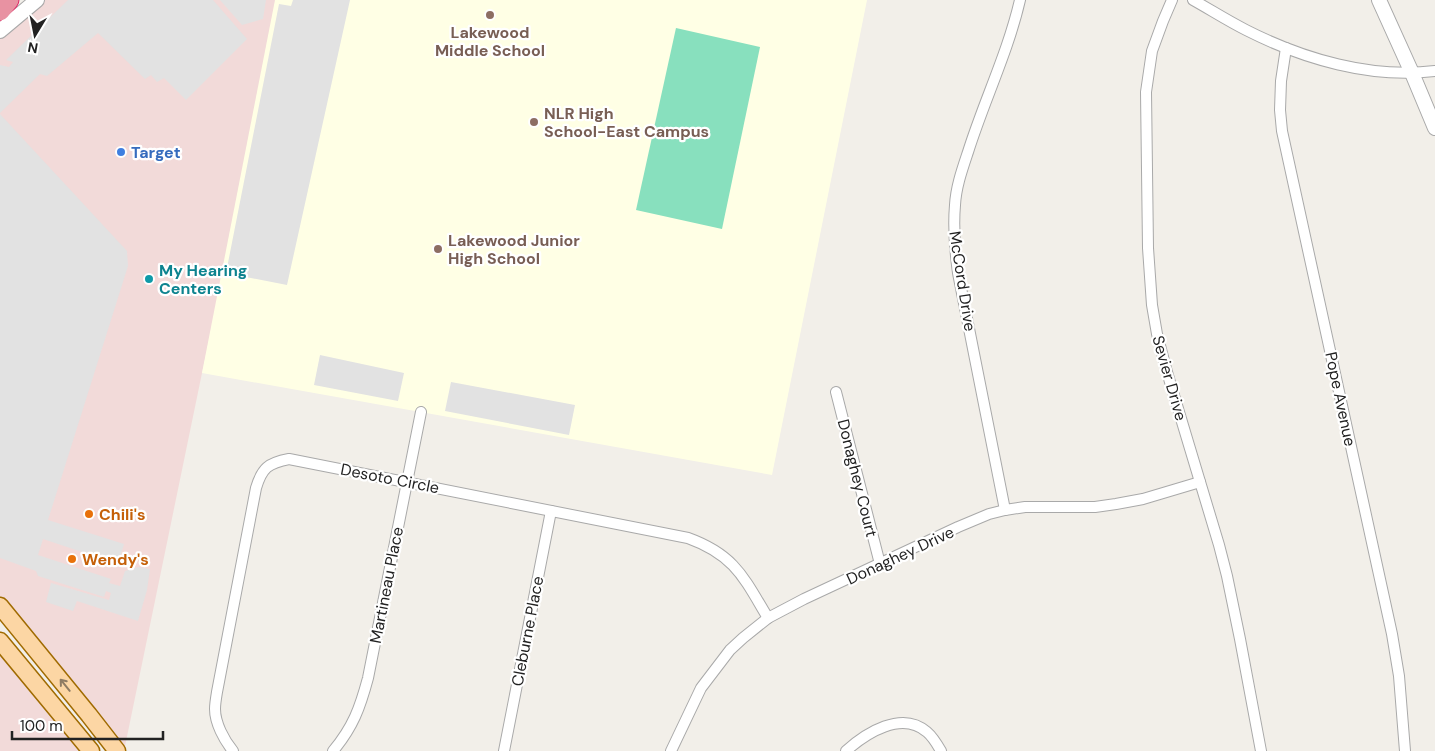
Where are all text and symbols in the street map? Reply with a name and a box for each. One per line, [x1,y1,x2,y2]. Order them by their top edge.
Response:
marker: Lakewood Middle School [484,9,496,21]
north arrow [10,10,60,60]
place label: Lakewood Middle School [435,22,545,61]
text: N [26,38,39,58]
place label: NLR High School-East Campus [544,103,709,142]
marker: NLR High School-East Campus [528,116,540,128]
place label: Target [131,142,181,163]
marker: Target [115,146,127,158]
street label: McCord Drive [944,229,981,333]
place label: Lakewood Junior High School [448,230,580,269]
marker: Lakewood Junior High School [432,243,444,255]
place label: My Hearing Centers [159,260,247,299]
marker: My Hearing Centers [143,273,155,285]
street label: Sevier Drive [1147,333,1192,423]
street label: Pope Avenue [1320,350,1361,448]
street label: Donaghey Court [833,417,882,539]
street label: Desoto Circle [339,459,441,498]
place label: Chili's [99,504,145,525]
marker: Chili's [83,508,95,520]
street label: Donaghey Drive [843,521,957,590]
street label: Martineau Place [365,525,408,645]
place label: Wendy's [82,549,149,570]
marker: Wendy's [66,553,78,565]
street label: Cleburne Place [507,574,548,688]
one-way arrow [59,679,70,692]
scale bar [12,708,164,740]
text: 100 m [20,716,63,736]

